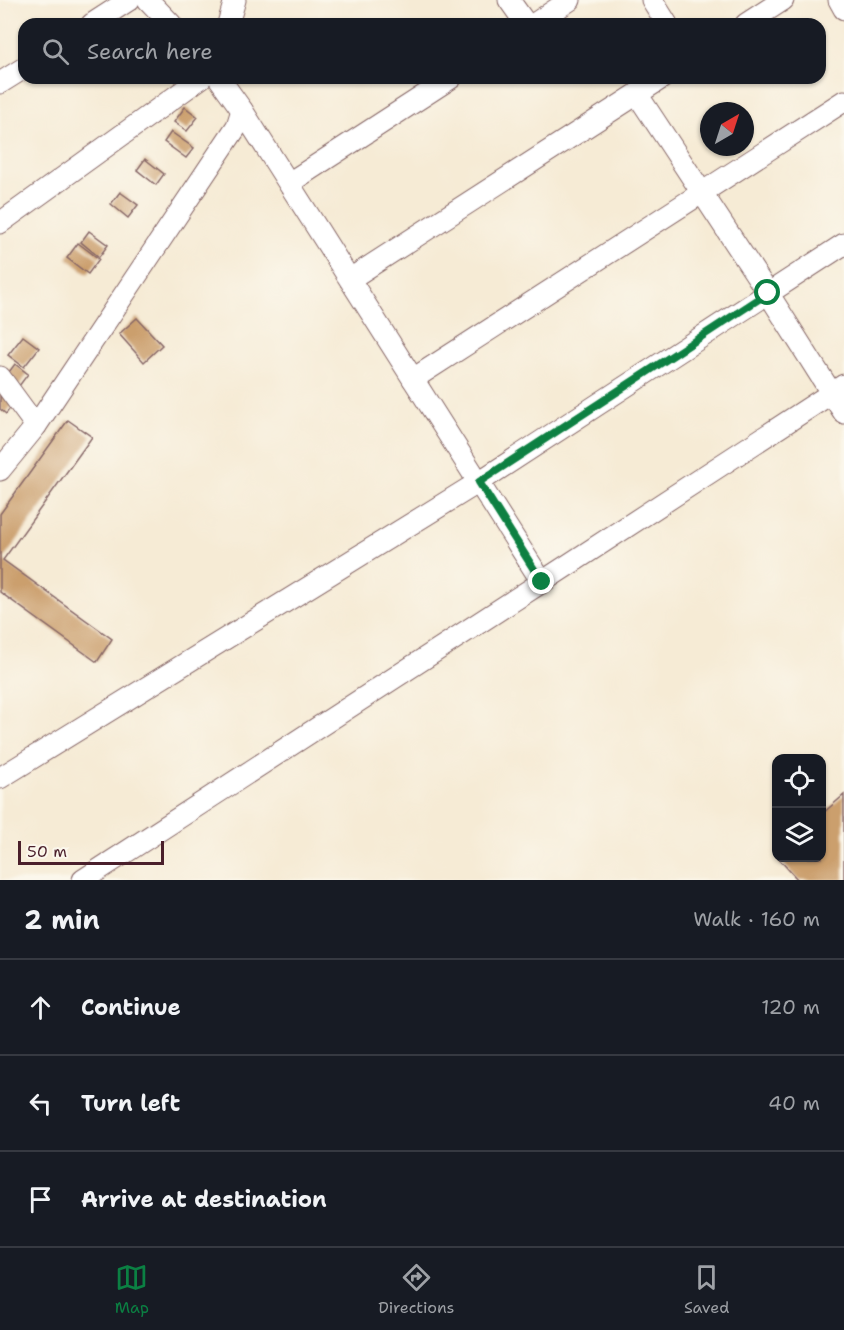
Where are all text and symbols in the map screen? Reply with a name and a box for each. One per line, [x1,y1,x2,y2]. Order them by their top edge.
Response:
search box [18,18,826,84]
icon: search [39,35,72,68]
text: Search here [87,37,213,66]
north arrow [700,102,754,156]
route start [754,279,780,305]
route end [528,568,554,594]
map controls [772,754,826,862]
button: locate [772,754,826,808]
button: layers [772,808,826,862]
scale bar [18,838,164,866]
text: 50 m [27,841,67,862]
text: 2 min [24,902,100,937]
text: Walk · 160 m [693,906,820,932]
icon: ahead [24,991,57,1024]
text: Continue [81,993,181,1022]
text: 120 m [761,994,820,1020]
icon: left [24,1087,57,1120]
text: Turn left [81,1089,180,1118]
text: 40 m [768,1090,820,1116]
icon: arrive [24,1183,57,1216]
text: Arrive at destination [81,1185,327,1214]
tab: Map [115,1261,149,1318]
tab: Directions [378,1261,455,1318]
tab: Saved [684,1261,729,1318]

